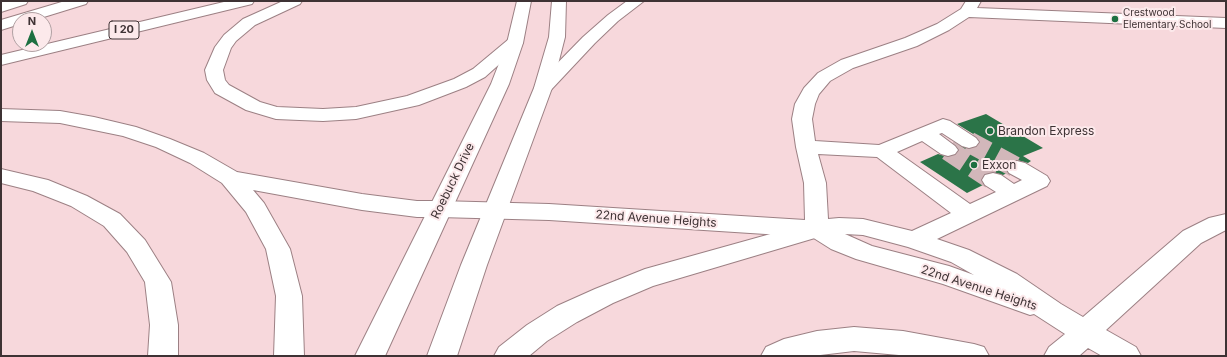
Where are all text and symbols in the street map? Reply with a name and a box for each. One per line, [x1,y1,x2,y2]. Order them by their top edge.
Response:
place label: Crestwood Elementary School [1123,7,1212,30]
north arrow [12,12,52,52]
text: N [28,14,36,28]
marker: Crestwood Elementary School [1110,14,1120,24]
road number: I 20 [109,21,139,39]
place label: Brandon Express [998,124,1094,138]
marker: Brandon Express [985,126,995,136]
street label: Roebuck Drive [428,141,478,221]
place label: Exxon [982,158,1016,172]
marker: Exxon [969,160,979,170]
street label: 22nd Avenue Heights [595,208,717,230]
street label: 22nd Avenue Heights [919,262,1039,314]

